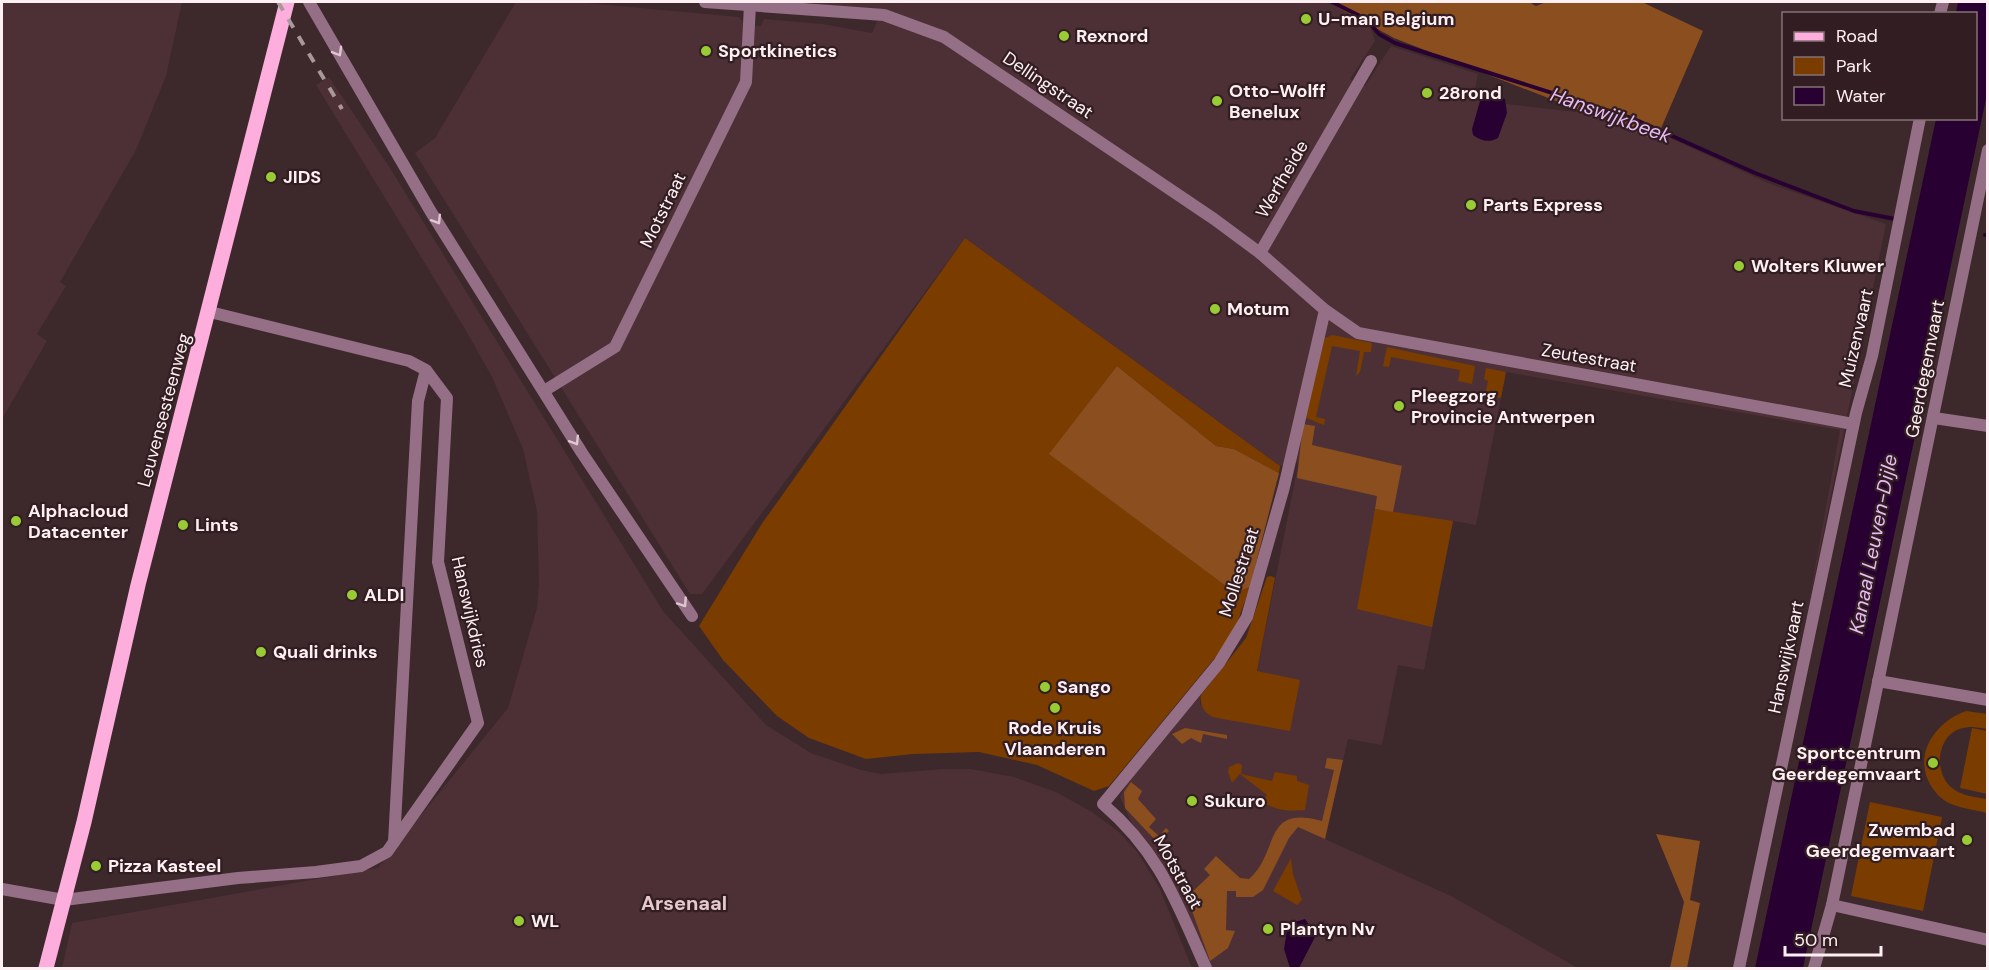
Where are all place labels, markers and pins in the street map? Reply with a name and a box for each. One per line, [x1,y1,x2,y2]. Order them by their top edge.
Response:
place label: U-man Belgium [1318,7,1454,31]
marker: U-man Belgium [1299,12,1313,26]
place label: Rexnord [1076,24,1148,48]
marker: Rexnord [1057,29,1071,43]
place label: Sportkinetics [718,39,837,63]
marker: Sportkinetics [699,44,713,58]
place label: Otto-Wolff Benelux [1229,79,1326,124]
place label: 28rond [1439,81,1502,105]
marker: 28rond [1420,86,1434,100]
marker: Otto-Wolff Benelux [1210,94,1224,108]
place label: JIDS [283,165,321,189]
marker: JIDS [264,170,278,184]
place label: Parts Express [1483,193,1603,217]
marker: Parts Express [1464,198,1478,212]
place label: Wolters Kluwer [1751,254,1884,278]
marker: Wolters Kluwer [1732,259,1746,273]
place label: Motum [1227,297,1289,321]
marker: Motum [1208,302,1222,316]
place label: Pleegzorg Provincie Antwerpen [1411,384,1595,429]
marker: Pleegzorg Provincie Antwerpen [1392,399,1406,413]
place label: Alphacloud Datacenter [28,499,129,544]
place label: Lints [195,513,238,537]
marker: Alphacloud Datacenter [9,514,23,528]
marker: Lints [176,518,190,532]
place label: ALDI [364,583,404,607]
marker: ALDI [345,588,359,602]
place label: Quali drinks [273,640,377,664]
marker: Quali drinks [254,645,268,659]
place label: Sango [1057,675,1111,699]
marker: Sango [1038,680,1052,694]
marker: Rode Kruis Vlaanderen [1048,701,1062,715]
place label: Rode Kruis Vlaanderen [1004,716,1106,761]
place label: Sportcentrum Geerdegemvaart [1772,741,1921,786]
marker: Sportcentrum Geerdegemvaart [1926,756,1940,770]
place label: Sukuro [1204,789,1266,813]
marker: Sukuro [1185,794,1199,808]
place label: Zwembad Geerdegemvaart [1806,818,1955,863]
marker: Zwembad Geerdegemvaart [1960,833,1974,847]
place label: Pizza Kasteel [108,854,221,878]
marker: Pizza Kasteel [89,859,103,873]
place label: WL [531,909,559,933]
marker: WL [512,914,526,928]
place label: Plantyn Nv [1280,917,1375,941]
marker: Plantyn Nv [1261,922,1275,936]

